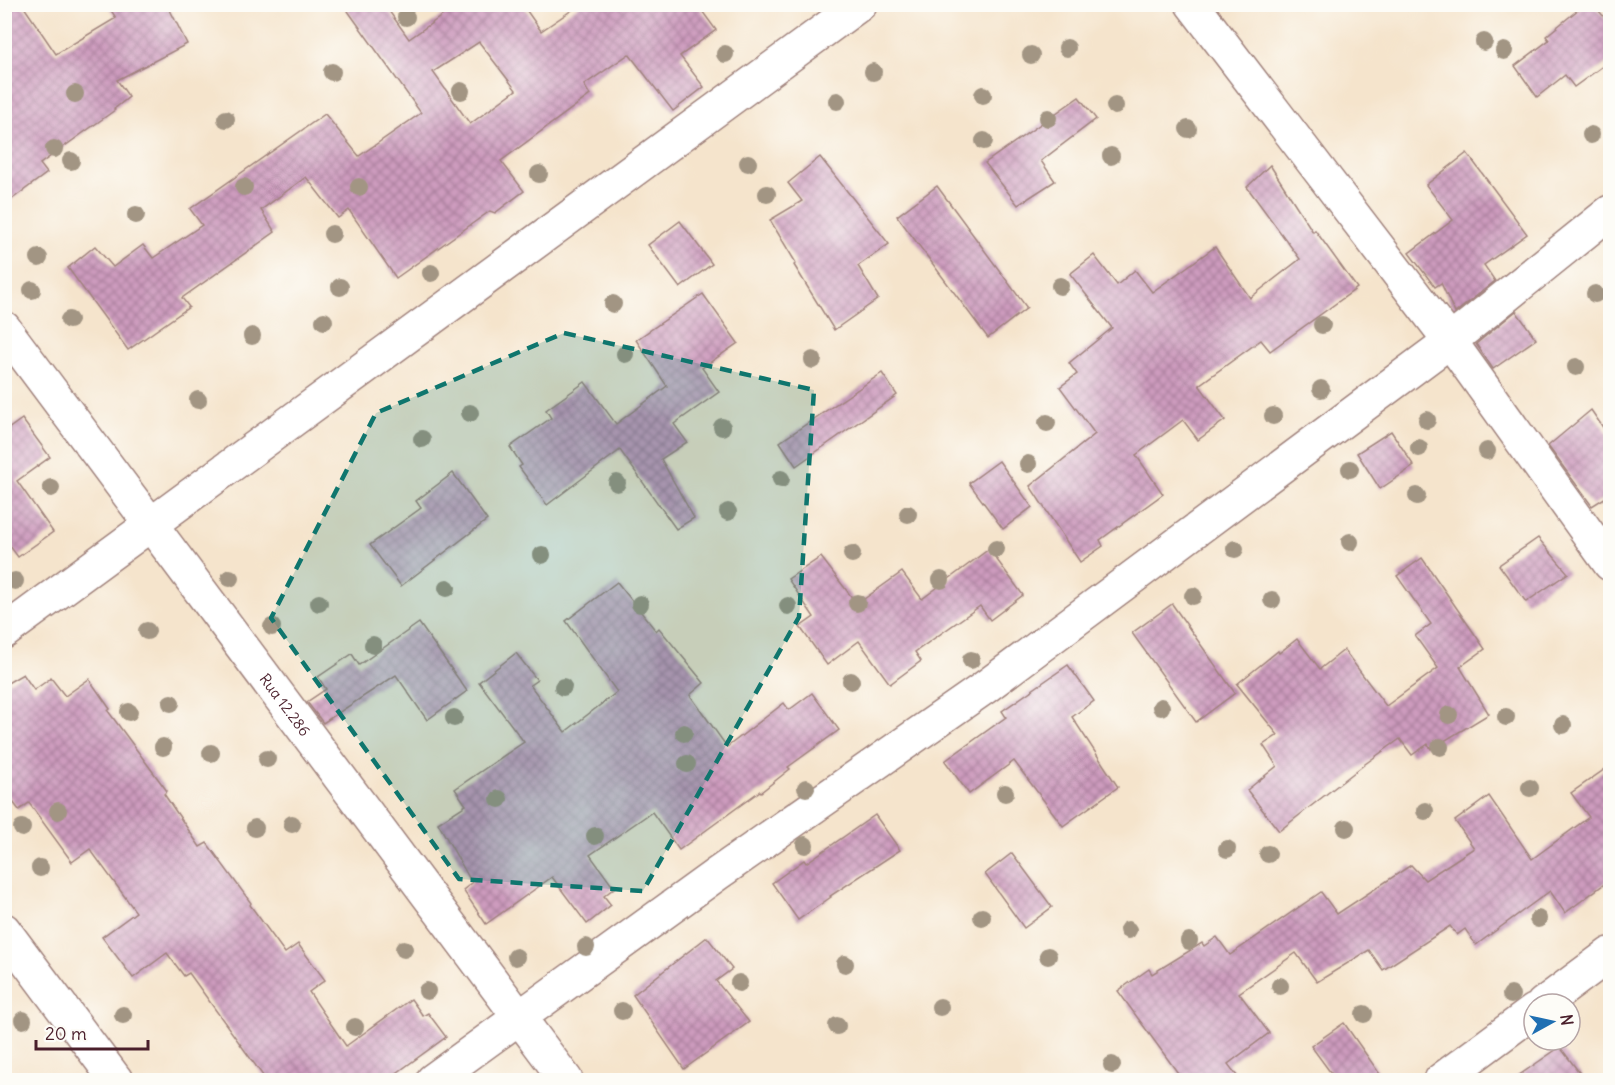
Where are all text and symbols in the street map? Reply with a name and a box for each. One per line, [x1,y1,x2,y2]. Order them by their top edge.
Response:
street label: Rua 12.286 [256,669,315,739]
north arrow [1522,992,1582,1052]
scale bar [36,1013,148,1051]
text: N [1556,1013,1578,1027]
text: 20 m [45,1022,87,1045]

